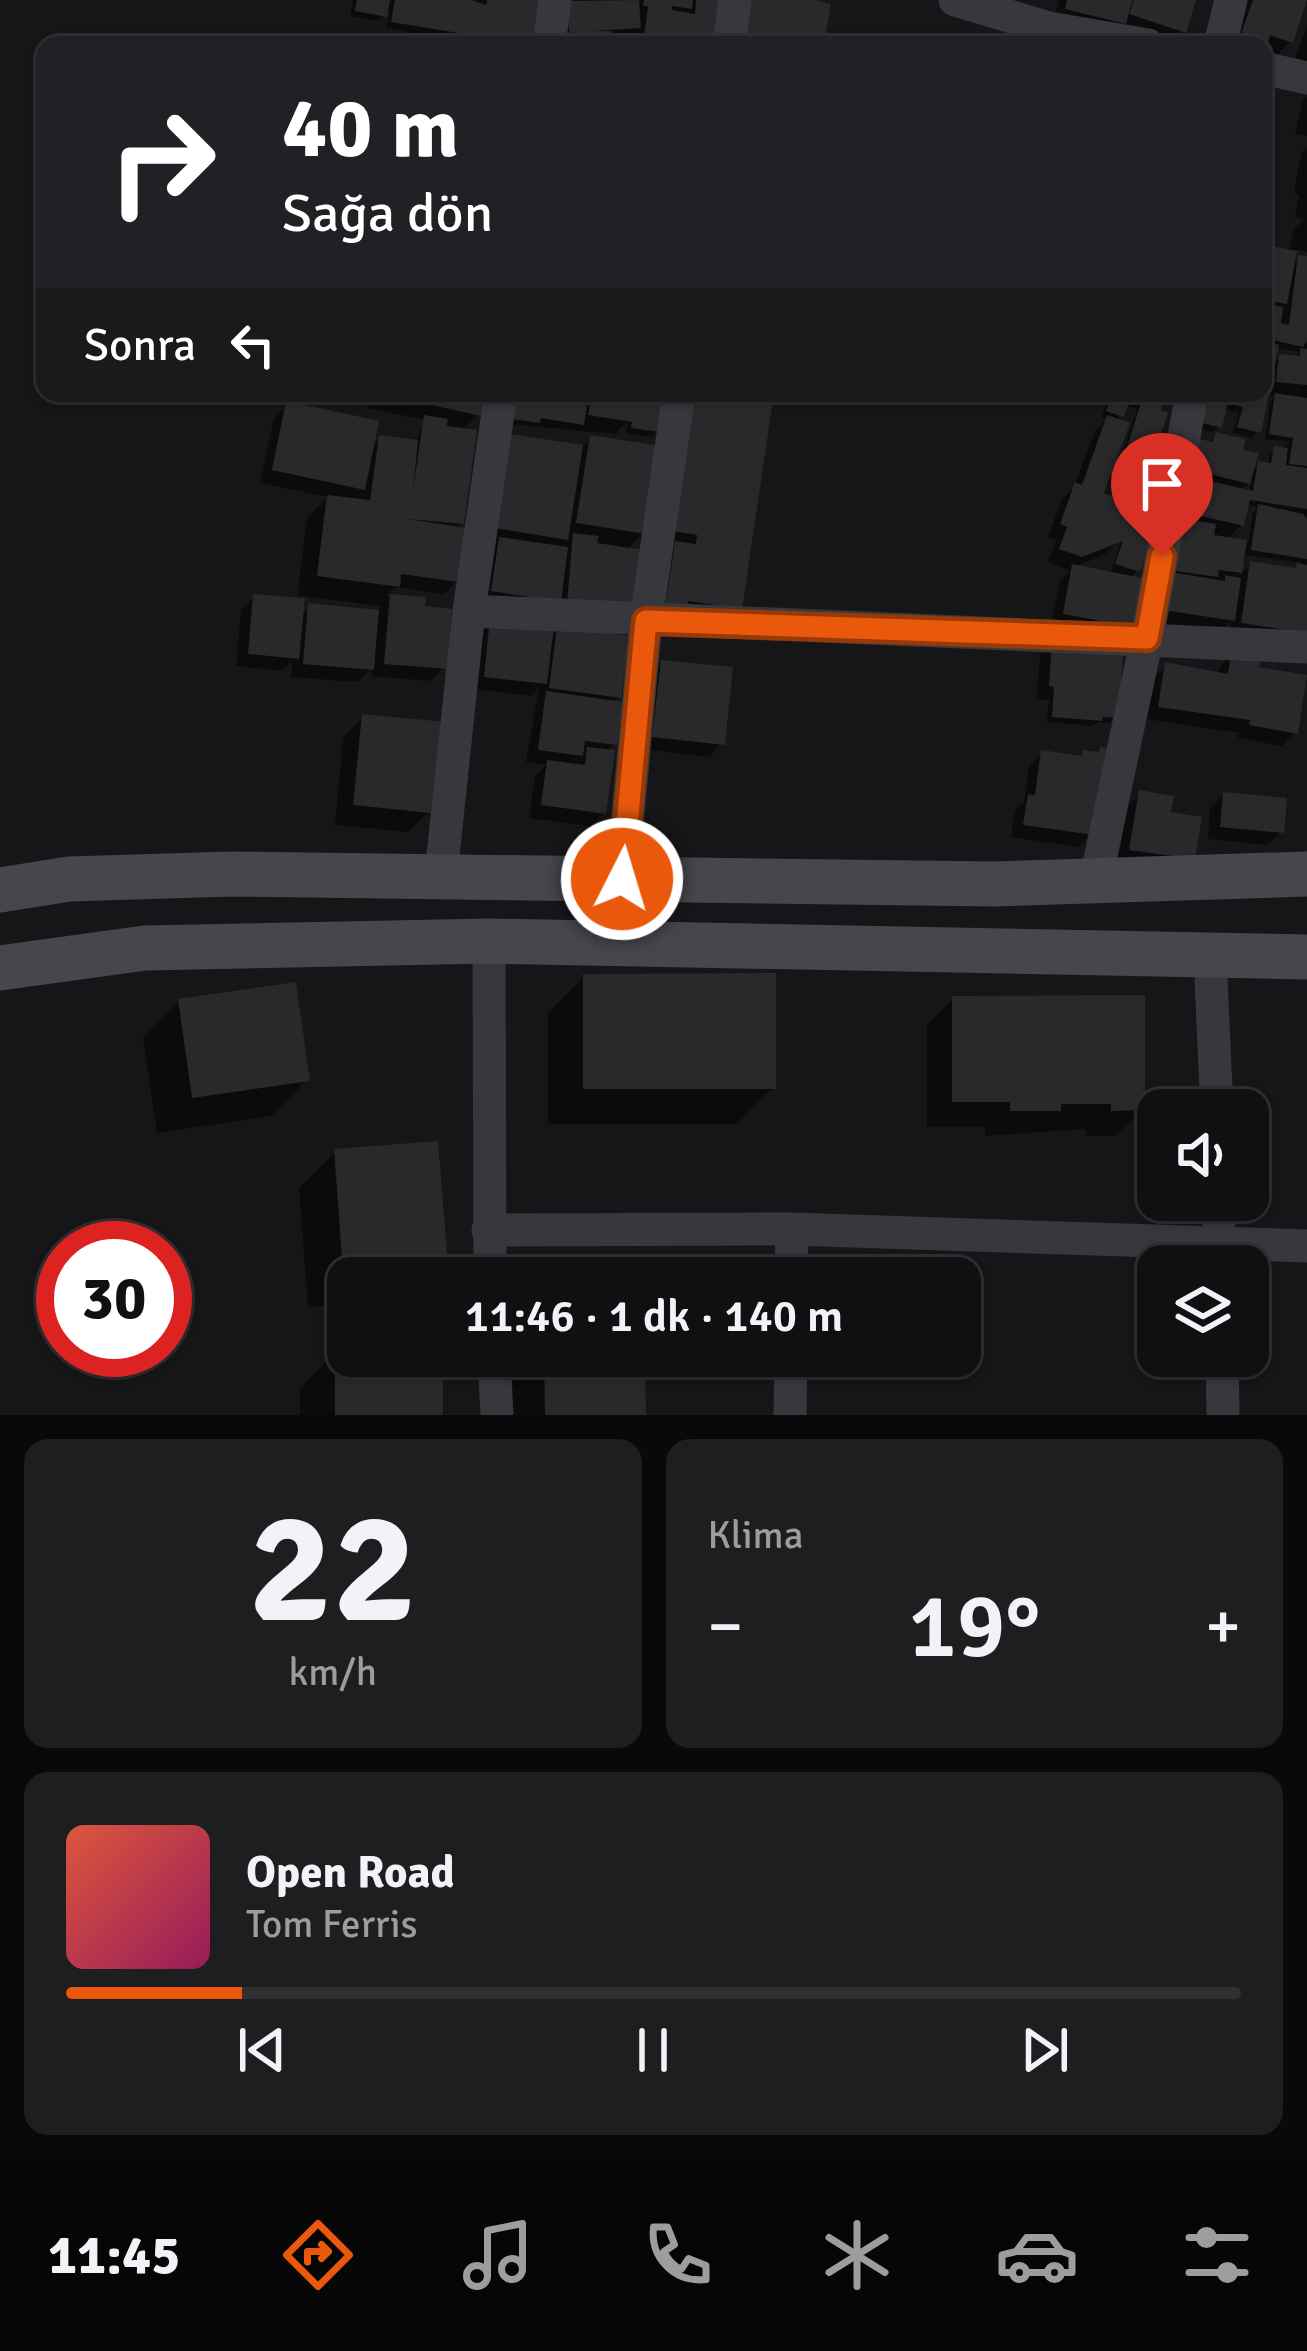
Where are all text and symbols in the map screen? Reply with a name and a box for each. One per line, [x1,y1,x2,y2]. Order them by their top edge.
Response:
text: 40 m [282,77,459,181]
icon: right [84,84,240,240]
text: Sağa dön [282,180,493,247]
icon: left [220,312,286,378]
text: Sonra [84,318,196,373]
pin [1111,433,1213,556]
icon: arrive [1129,451,1195,517]
position arrow [559,816,685,942]
map controls [1137,1089,1269,1377]
button: sound [1137,1089,1269,1221]
speed limit sign: 30 [36,1221,192,1377]
button: layers [1137,1245,1269,1377]
text: 11:46 · 1 dk · 140 m [465,1289,843,1344]
text: 22 [249,1473,417,1666]
text: Klima [708,1511,803,1559]
text: 19° [908,1571,1040,1682]
text: − [708,1586,743,1667]
text: + [1205,1586,1241,1667]
text: km/h [289,1648,377,1696]
text: Open Road [246,1845,455,1900]
text: Tom Ferris [246,1900,418,1948]
icon: previous [229,2017,295,2083]
icon: pause [620,2017,686,2083]
icon: next [1012,2017,1078,2083]
icon: directions [276,2213,360,2297]
icon: music [456,2213,540,2297]
icon: phone [636,2213,720,2297]
icon: climate [815,2213,899,2297]
icon: car [995,2213,1079,2297]
icon: filters [1175,2213,1259,2297]
text: 11:45 [48,2222,180,2289]

